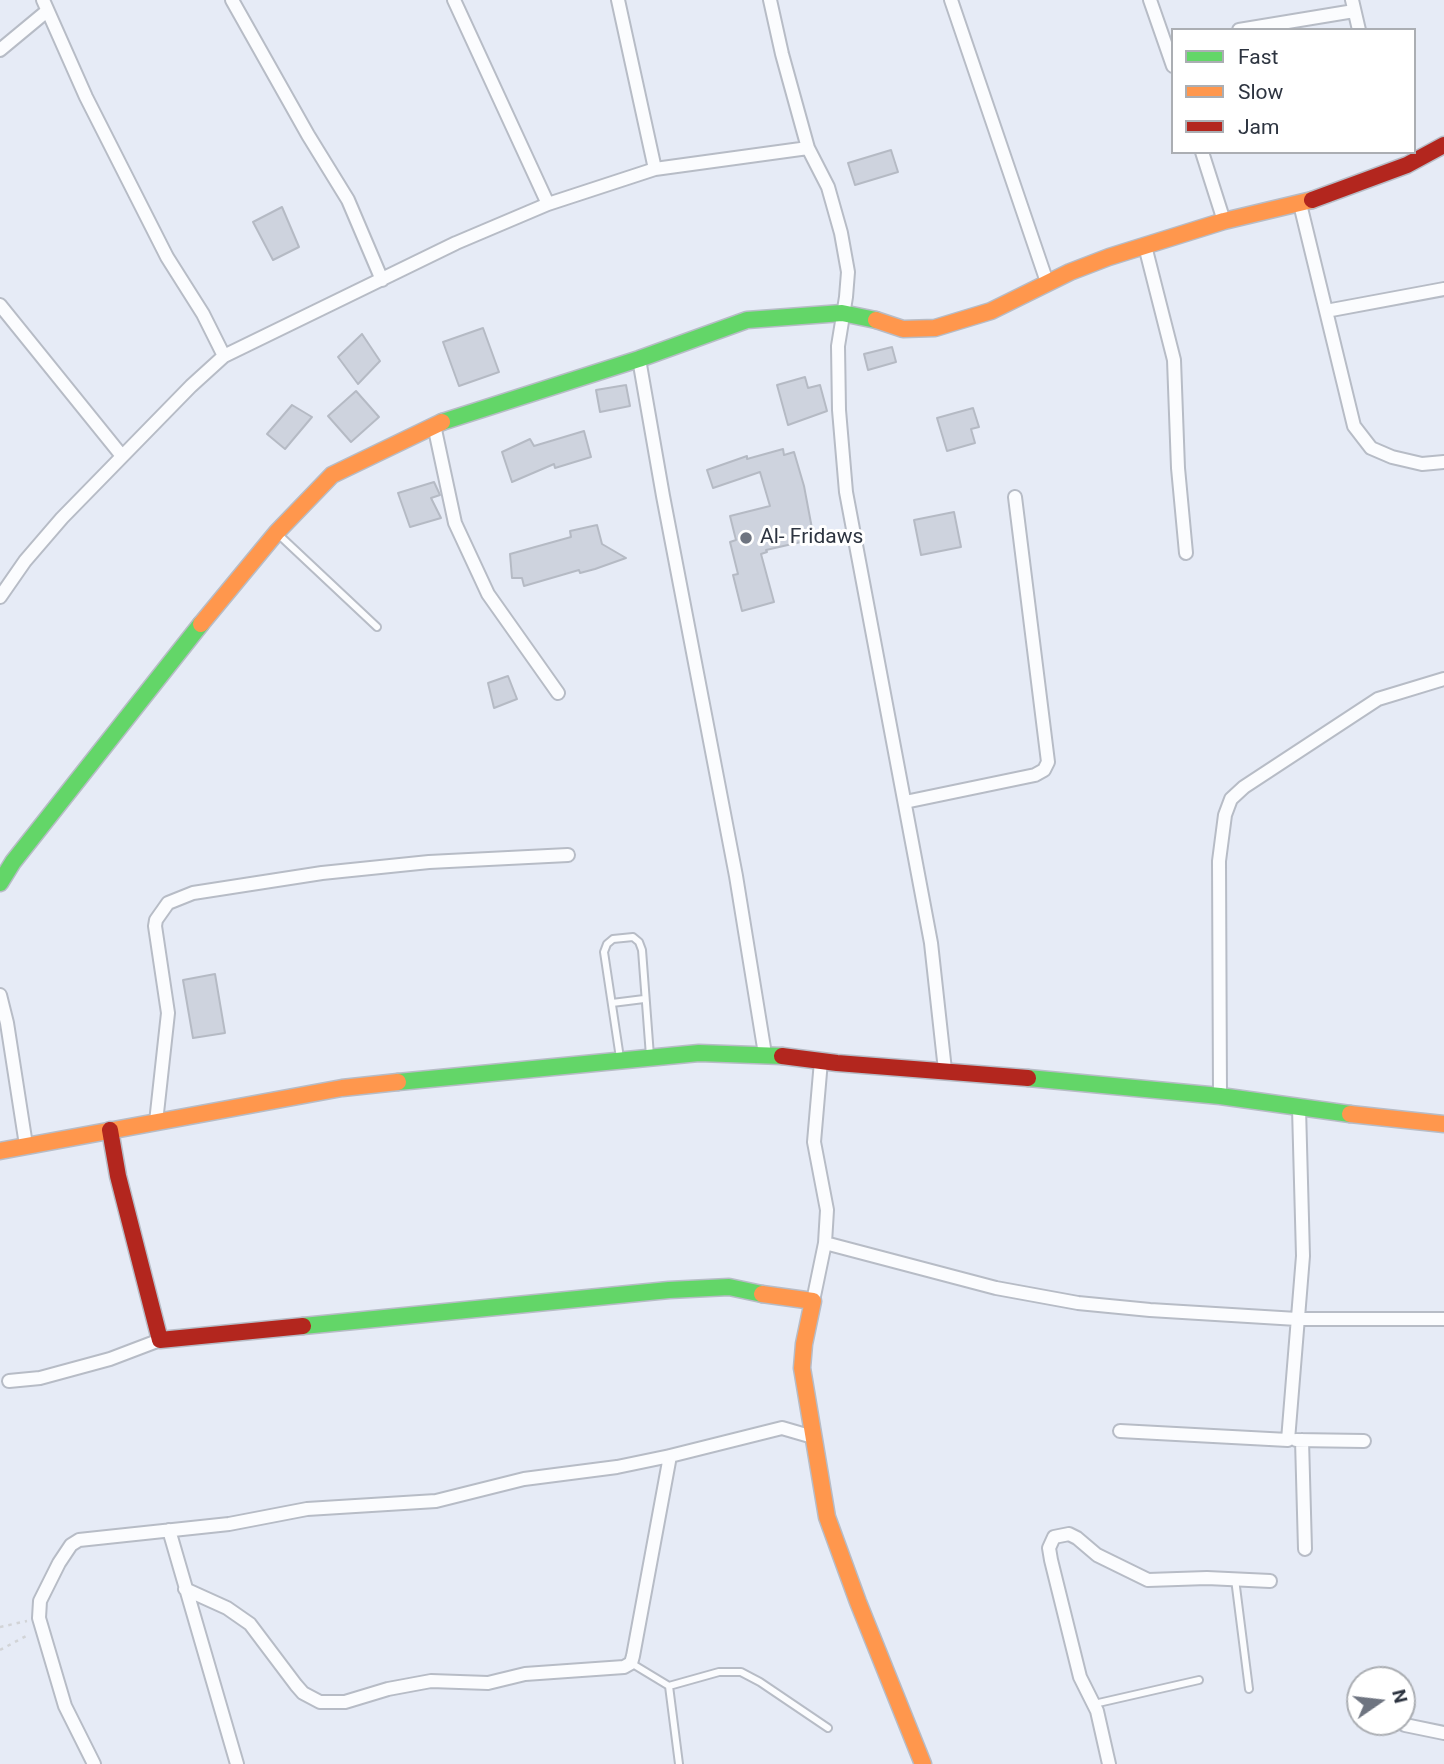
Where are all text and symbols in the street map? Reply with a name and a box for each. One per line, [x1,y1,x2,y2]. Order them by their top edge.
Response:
legend [1171,28,1416,154]
text: Fast [1238,45,1278,69]
text: Slow [1238,80,1283,104]
text: Jam [1238,115,1279,139]
place label: Al- Fridaws [760,525,863,551]
marker: Al- Fridaws [738,530,754,546]
north arrow [1346,1666,1416,1736]
text: N [1387,1687,1413,1706]

